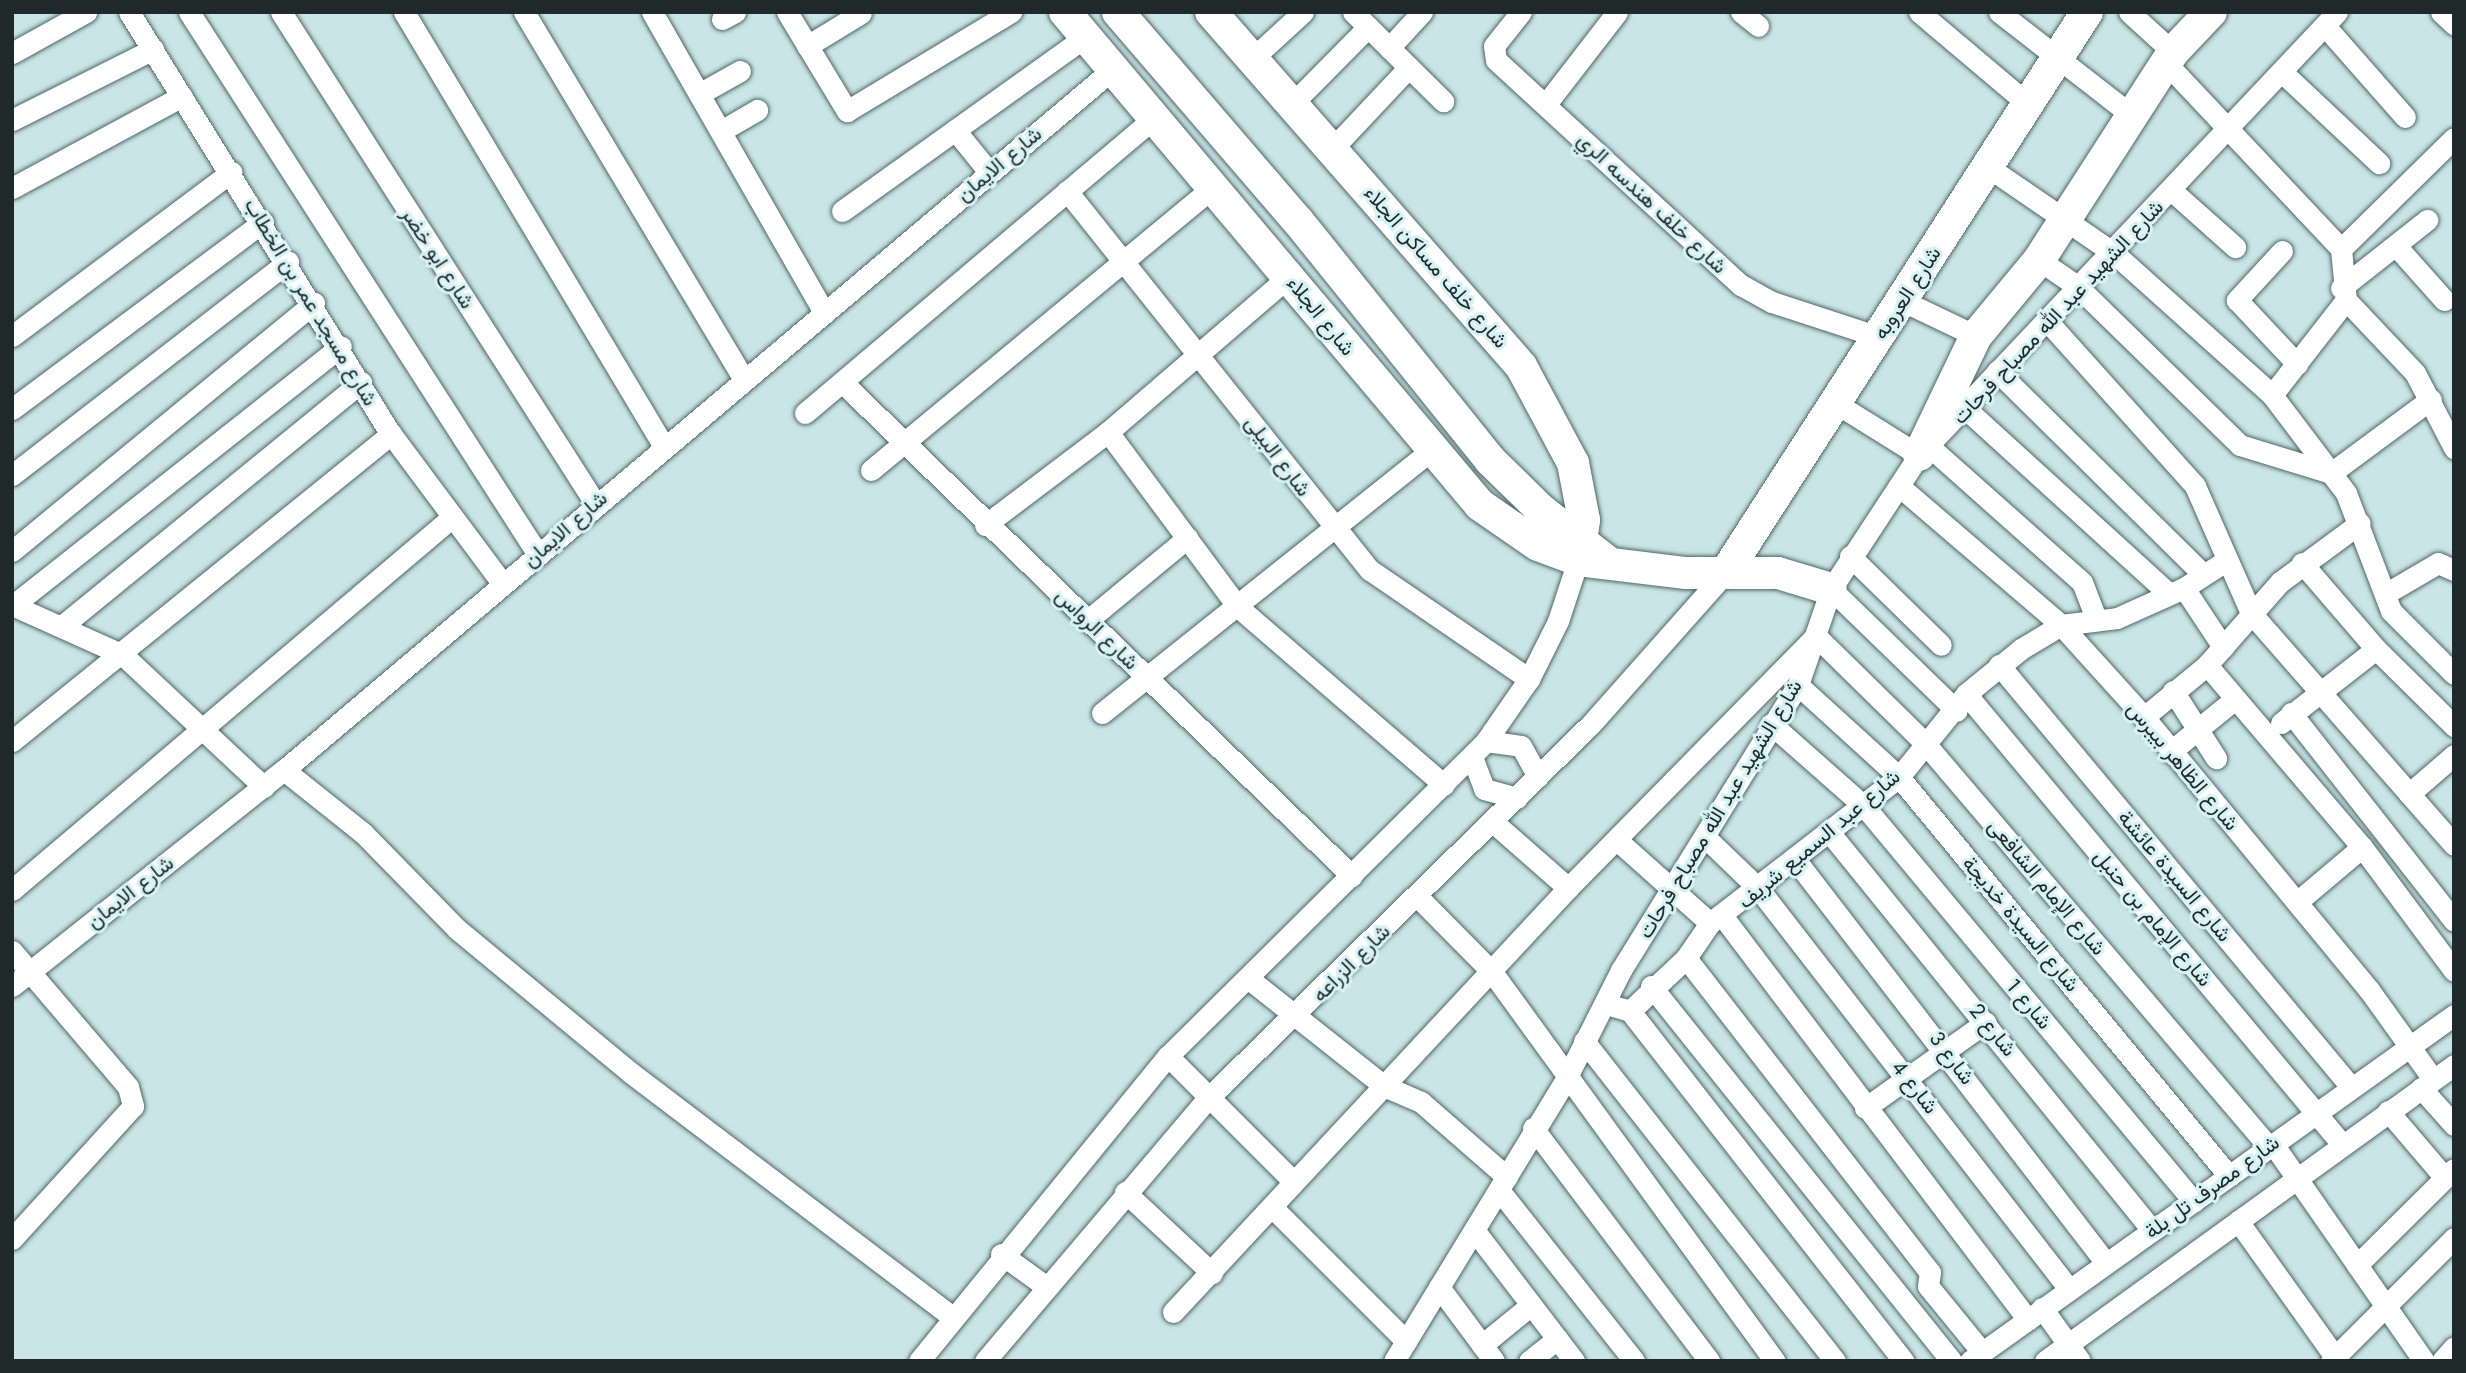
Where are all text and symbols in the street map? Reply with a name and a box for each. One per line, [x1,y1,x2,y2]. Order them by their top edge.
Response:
street label: شارع الايمان [951,121,1047,207]
street label: شارع خلف هندسه الري [1572,127,1732,279]
street label: شارع خلف مساكن الجلاء [1359,181,1513,353]
street label: شارع مسجد عمر بن الخطاب [239,194,383,410]
street label: شارع الشهيد عبد الله مصباح فرحات [1947,195,2169,429]
street label: شارع ابو خضر [396,203,480,313]
street label: شارع العروبه [1868,242,1946,344]
street label: شارع الجلاء [1281,271,1361,361]
street label: شارع البيلى [1239,411,1317,501]
street label: شارع الايمان [518,485,612,573]
street label: شارع الرواس [1050,583,1144,675]
street label: شارع الشهيد عبد الله مصباح فرحات [1633,675,1807,943]
street label: شارع الظاهر بيبرس [2122,696,2244,836]
street label: شارع عبد السميع شريف [1733,764,1905,914]
street label: شارع السيدة عائشة [2113,805,2237,947]
street label: شارع الإمام الشافعى [1983,814,2111,960]
street label: شارع الإمام بن حنبل [2088,844,2218,992]
street label: شارع الايمان [81,850,179,934]
street label: شارع السيدة خديجة [1957,851,2085,997]
street label: شارع الزراعه [1307,919,1395,1007]
street label: شارع 1 [2001,974,2057,1034]
street label: شارع 2 [1964,999,2022,1061]
street label: شارع 3 [1924,1026,1980,1090]
street label: شارع 4 [1886,1055,1944,1119]
street label: شارع مصرف تل بلة [2140,1130,2284,1244]

